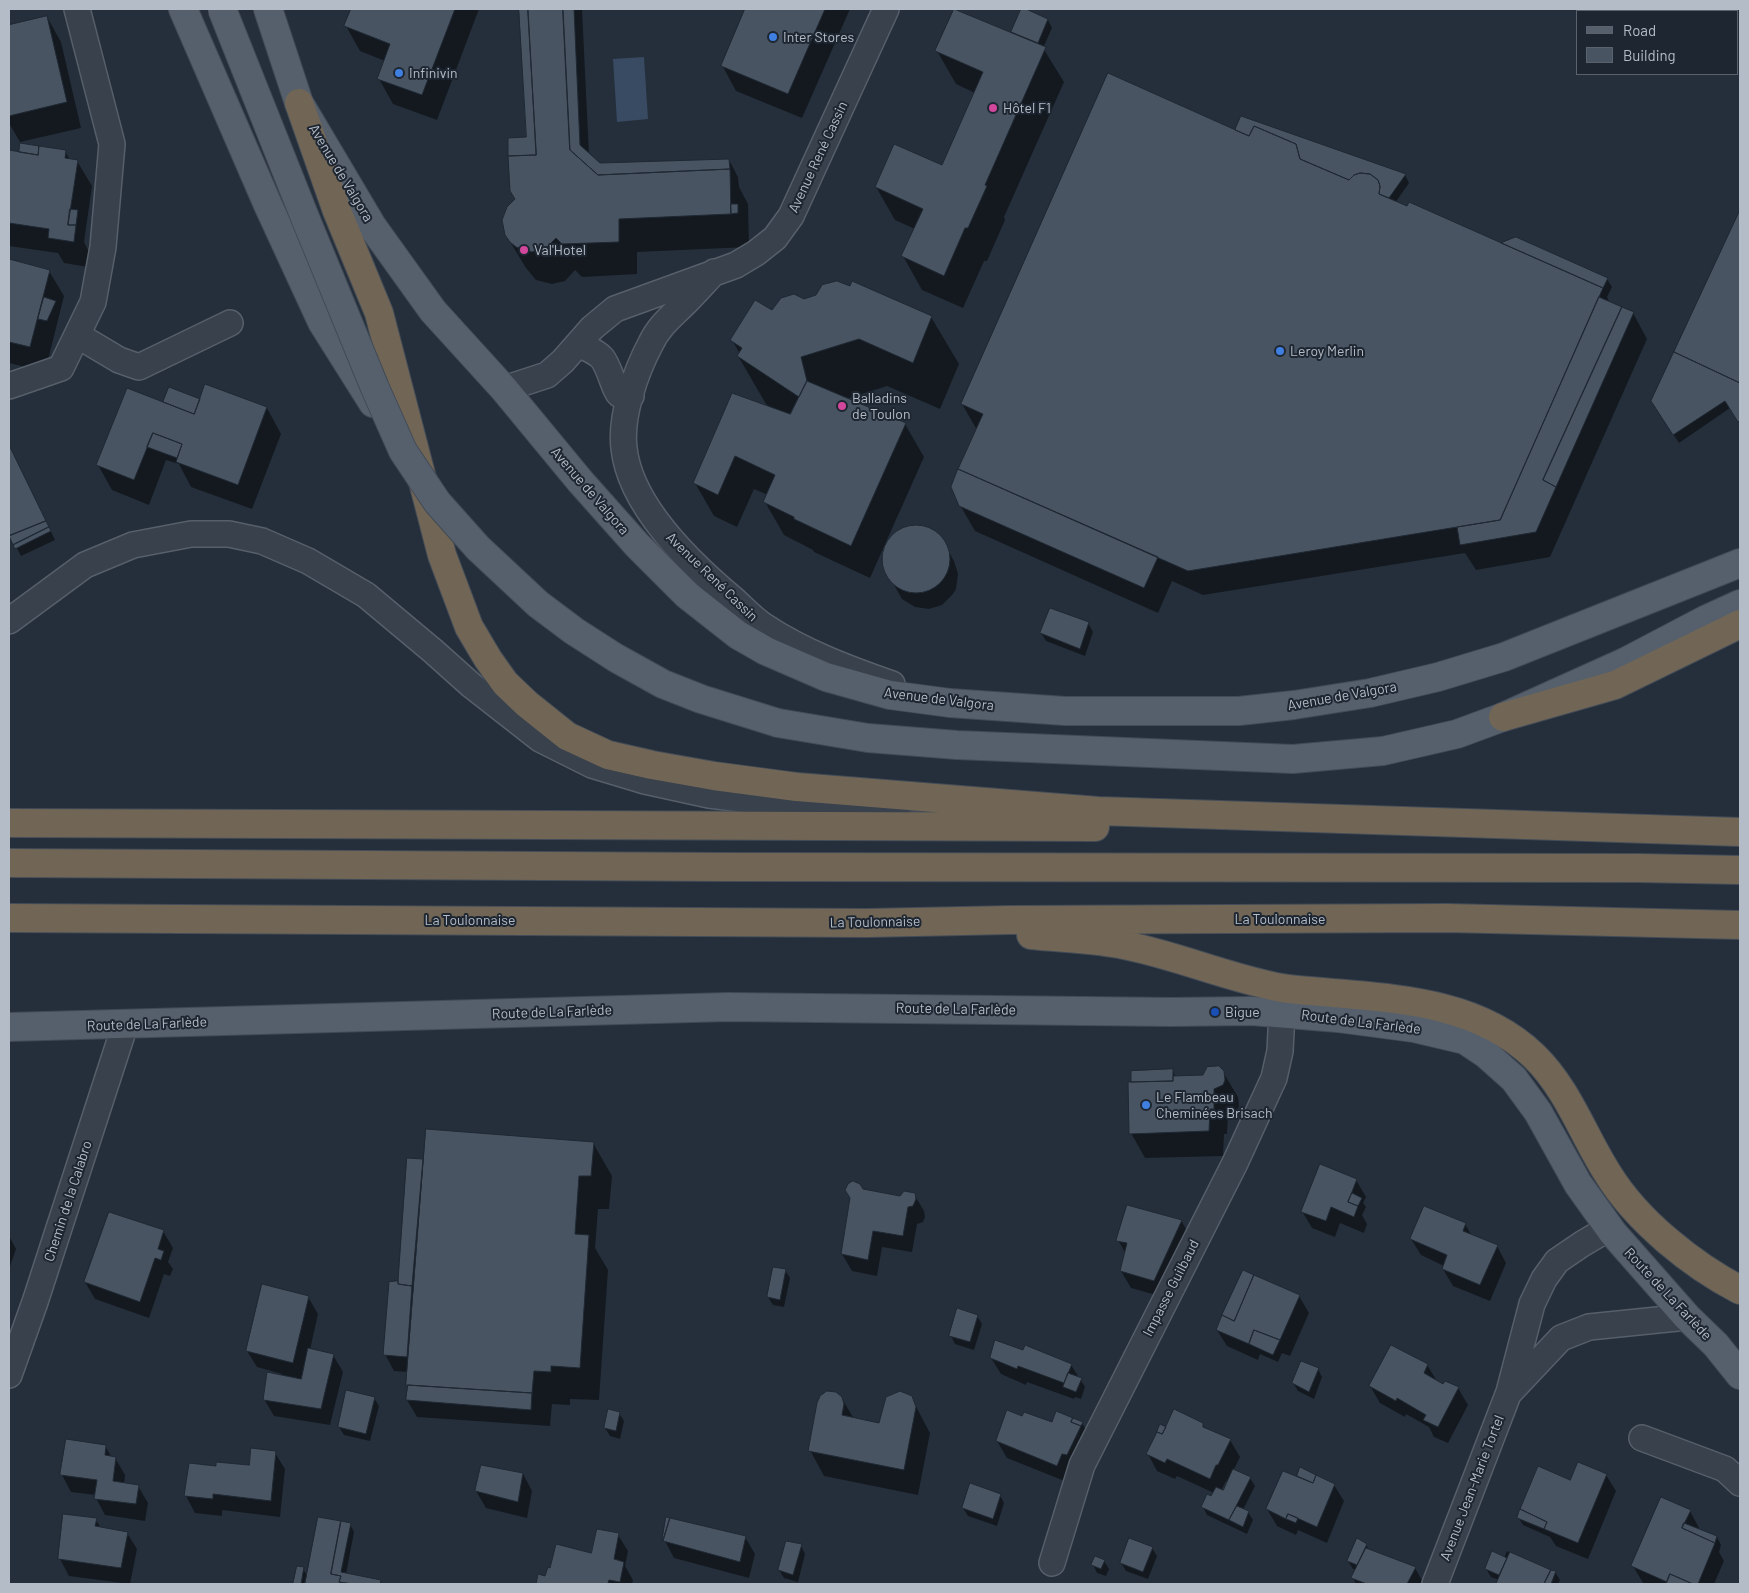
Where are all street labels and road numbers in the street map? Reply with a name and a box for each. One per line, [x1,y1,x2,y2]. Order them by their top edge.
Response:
street label: Avenue René Cassin [785,99,851,215]
street label: Avenue de Valgora [305,121,377,225]
street label: Avenue de Valgora [547,444,633,538]
street label: Avenue René Cassin [663,529,761,625]
street label: Avenue de Valgora [1286,678,1398,714]
street label: Avenue de Valgora [883,684,995,714]
street label: La Toulonnaise [1235,911,1325,927]
street label: La Toulonnaise [425,912,515,928]
street label: La Toulonnaise [829,913,921,931]
street label: Route de La Farlède [896,1000,1016,1018]
street label: Route de La Farlède [492,1002,612,1022]
street label: Route de La Farlède [1300,1006,1422,1038]
street label: Route de La Farlède [87,1014,207,1034]
street label: Chemin de la Calabro [41,1138,95,1264]
street label: Impasse Guilbaud [1139,1237,1203,1339]
street label: Route de La Farlède [1621,1244,1715,1344]
street label: Avenue Jean-Marie Tortel [1436,1413,1508,1563]

